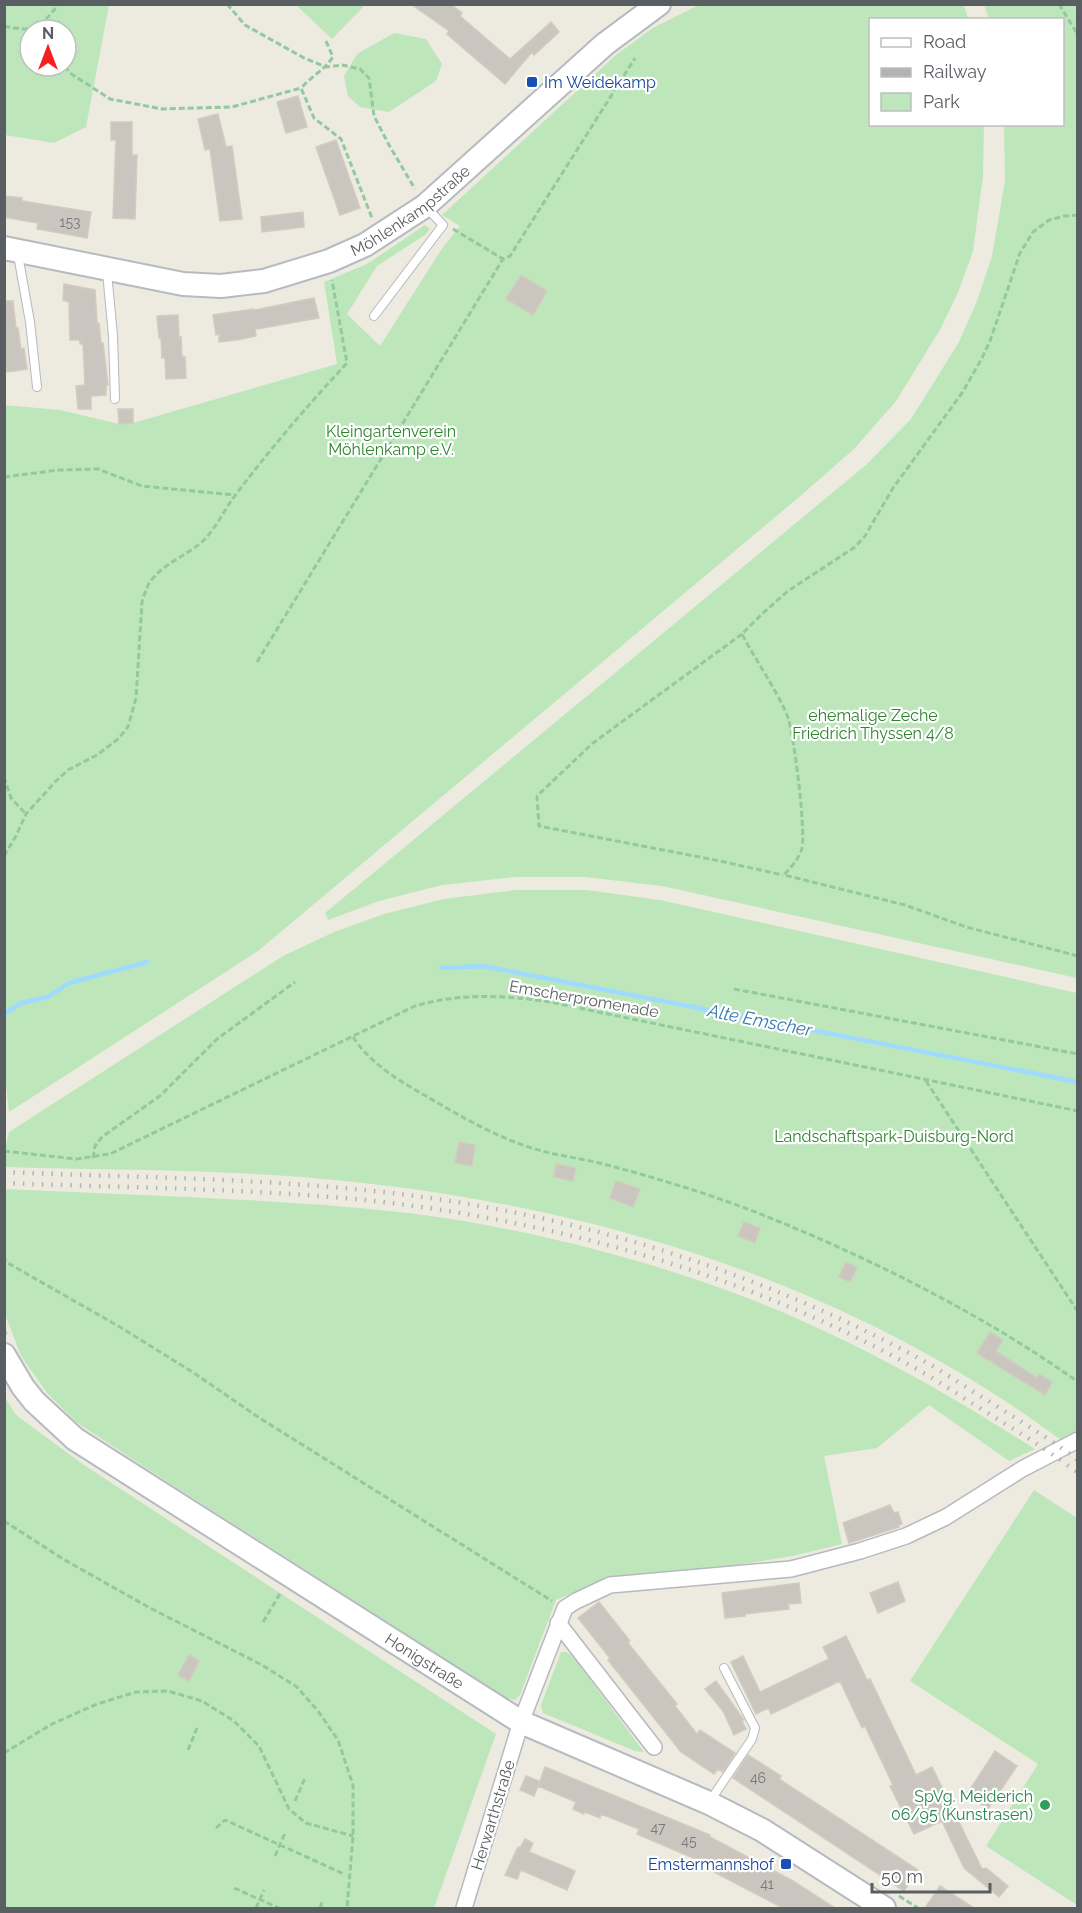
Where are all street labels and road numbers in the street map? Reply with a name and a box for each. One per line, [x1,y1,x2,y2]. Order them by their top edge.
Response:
street label: Möhlenkampstraße [347,161,474,260]
street label: Emscherpromenade [508,976,660,1022]
street label: Honigstraße [382,1629,468,1693]
street label: Herwarthstraße [467,1758,519,1872]

